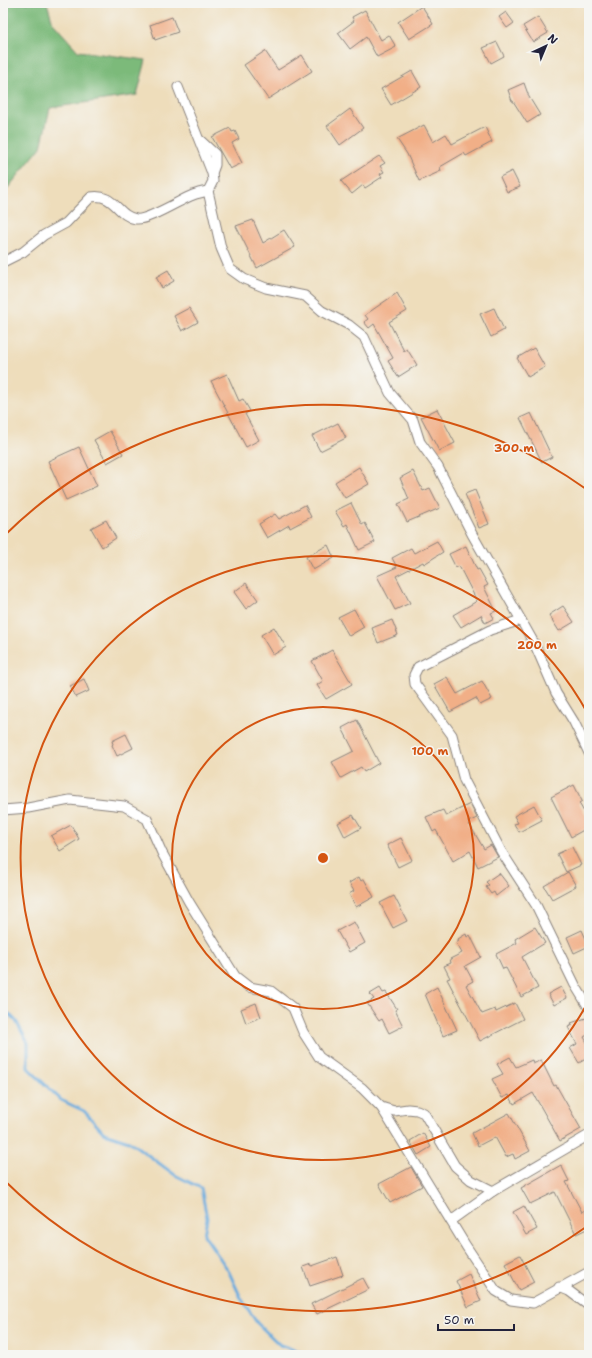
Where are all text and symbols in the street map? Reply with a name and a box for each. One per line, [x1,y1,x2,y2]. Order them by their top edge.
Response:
north arrow [526,26,566,66]
text: N [544,31,561,48]
text: 300 m [494,440,534,456]
text: 200 m [517,637,557,653]
text: 100 m [412,743,449,759]
centre of rings [316,851,330,865]
scale bar [438,1306,514,1332]
text: 50 m [444,1312,474,1328]

